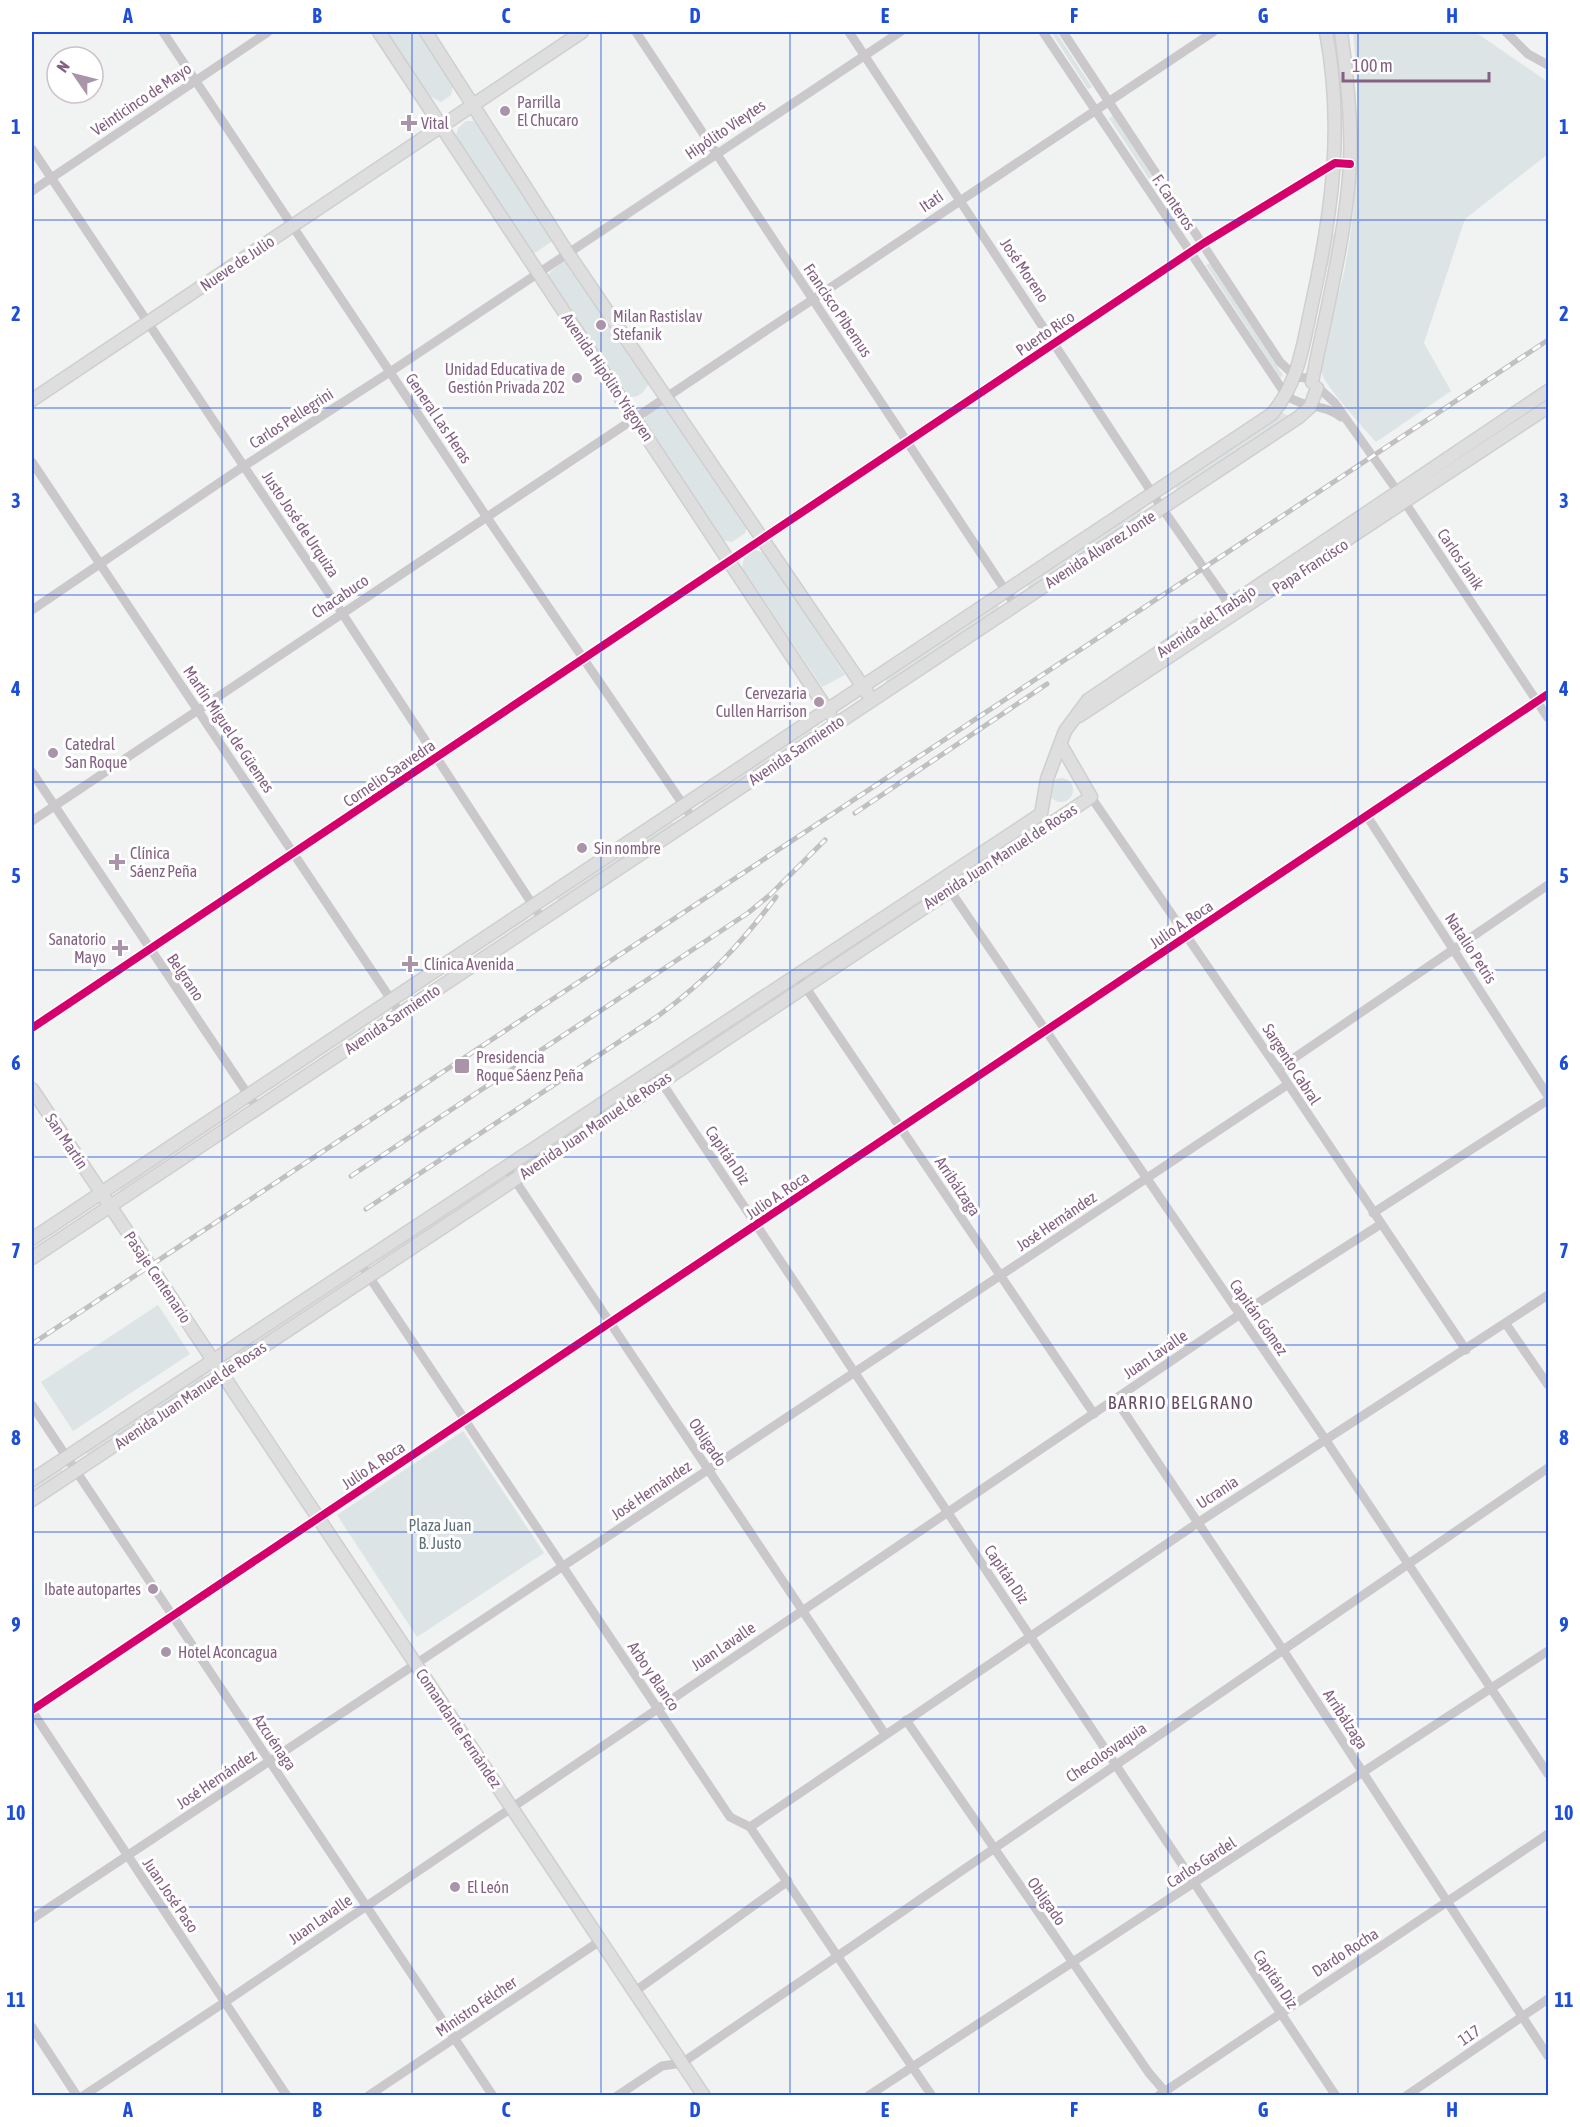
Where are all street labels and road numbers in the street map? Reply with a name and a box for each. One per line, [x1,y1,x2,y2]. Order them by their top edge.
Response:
street label: Veinticinco de Mayo [88,59,195,140]
street label: Hipólito Vieytes [682,95,769,163]
street label: F. Canteros [1149,171,1199,233]
street label: Itatí [916,187,946,215]
street label: Nueve de Julio [197,232,277,294]
street label: José Moreno [997,235,1053,305]
street label: Francisco Pibernus [800,260,876,360]
street label: Puerto Rico [1012,307,1078,359]
street label: Avenida Hipólito Yrigoyen [558,310,658,445]
street label: General Las Heras [402,370,476,467]
street label: Carlos Pellegrini [246,384,337,453]
street label: Justo José de Urquiza [258,468,343,581]
street label: Avenida Álvarez Jonte [1041,507,1159,591]
street label: Carlos Janik [1434,525,1488,593]
street label: Papa Francisco [1269,535,1352,598]
street label: Chacabuco [308,571,372,621]
street label: Avenida del Trabajo [1153,581,1260,662]
street label: Martín Miguel de Güemes [179,662,278,796]
street label: Avenida Sarmiento [745,711,847,789]
street label: Cornelio Saavedra [340,736,438,810]
street label: Avenida Juan Manuel de Rosas [920,799,1080,912]
street label: Julio A. Roca [1146,896,1216,952]
street label: Natalio Petris [1442,909,1501,987]
street label: Belgrano [163,950,208,1005]
street label: Avenida Sarmiento [341,980,443,1058]
street label: Sargento Cabral [1258,1020,1325,1109]
street label: Avenida Juan Manuel de Rosas [516,1067,675,1183]
street label: San Martín [42,1110,92,1172]
street label: Capitán Diz [701,1122,754,1188]
street label: Arribálzaga [931,1153,984,1220]
street label: Julio A. Roca [742,1167,812,1223]
street label: José Hernández [1013,1188,1100,1254]
street label: Pasaje Centenario [120,1228,195,1327]
street label: Capitán Gómez [1225,1276,1292,1359]
street label: Juan Lavalle [1120,1326,1190,1382]
street label: Avenida Juan Manuel de Rosas [111,1337,270,1453]
street label: Obligado [685,1415,731,1470]
street label: Julio A. Roca [338,1437,408,1493]
street label: José Hernández [608,1457,695,1523]
street label: Ucrania [1193,1472,1241,1512]
street label: Capitán Diz [980,1541,1033,1607]
street label: Juan Lavalle [688,1618,758,1674]
street label: Arbo y Blanco [624,1638,684,1714]
street label: Comandante Fernández [412,1665,506,1791]
street label: Arribálzaga [1319,1686,1372,1753]
street label: Azcuénaga [249,1711,300,1774]
street label: Checolosvaquia [1062,1718,1150,1786]
street label: José Hernández [173,1746,260,1812]
street label: Carlos Gardel [1163,1833,1239,1891]
street label: Juan José Paso [139,1854,203,1936]
street label: Obligado [1023,1874,1070,1929]
street label: Juan Lavalle [285,1891,355,1947]
street label: Dardo Rocha [1309,1924,1381,1980]
street label: Capitán Diz [1249,1946,1302,2012]
street label: Ministro Félcher [432,1972,520,2040]
street label: 117 [1455,2021,1483,2049]

